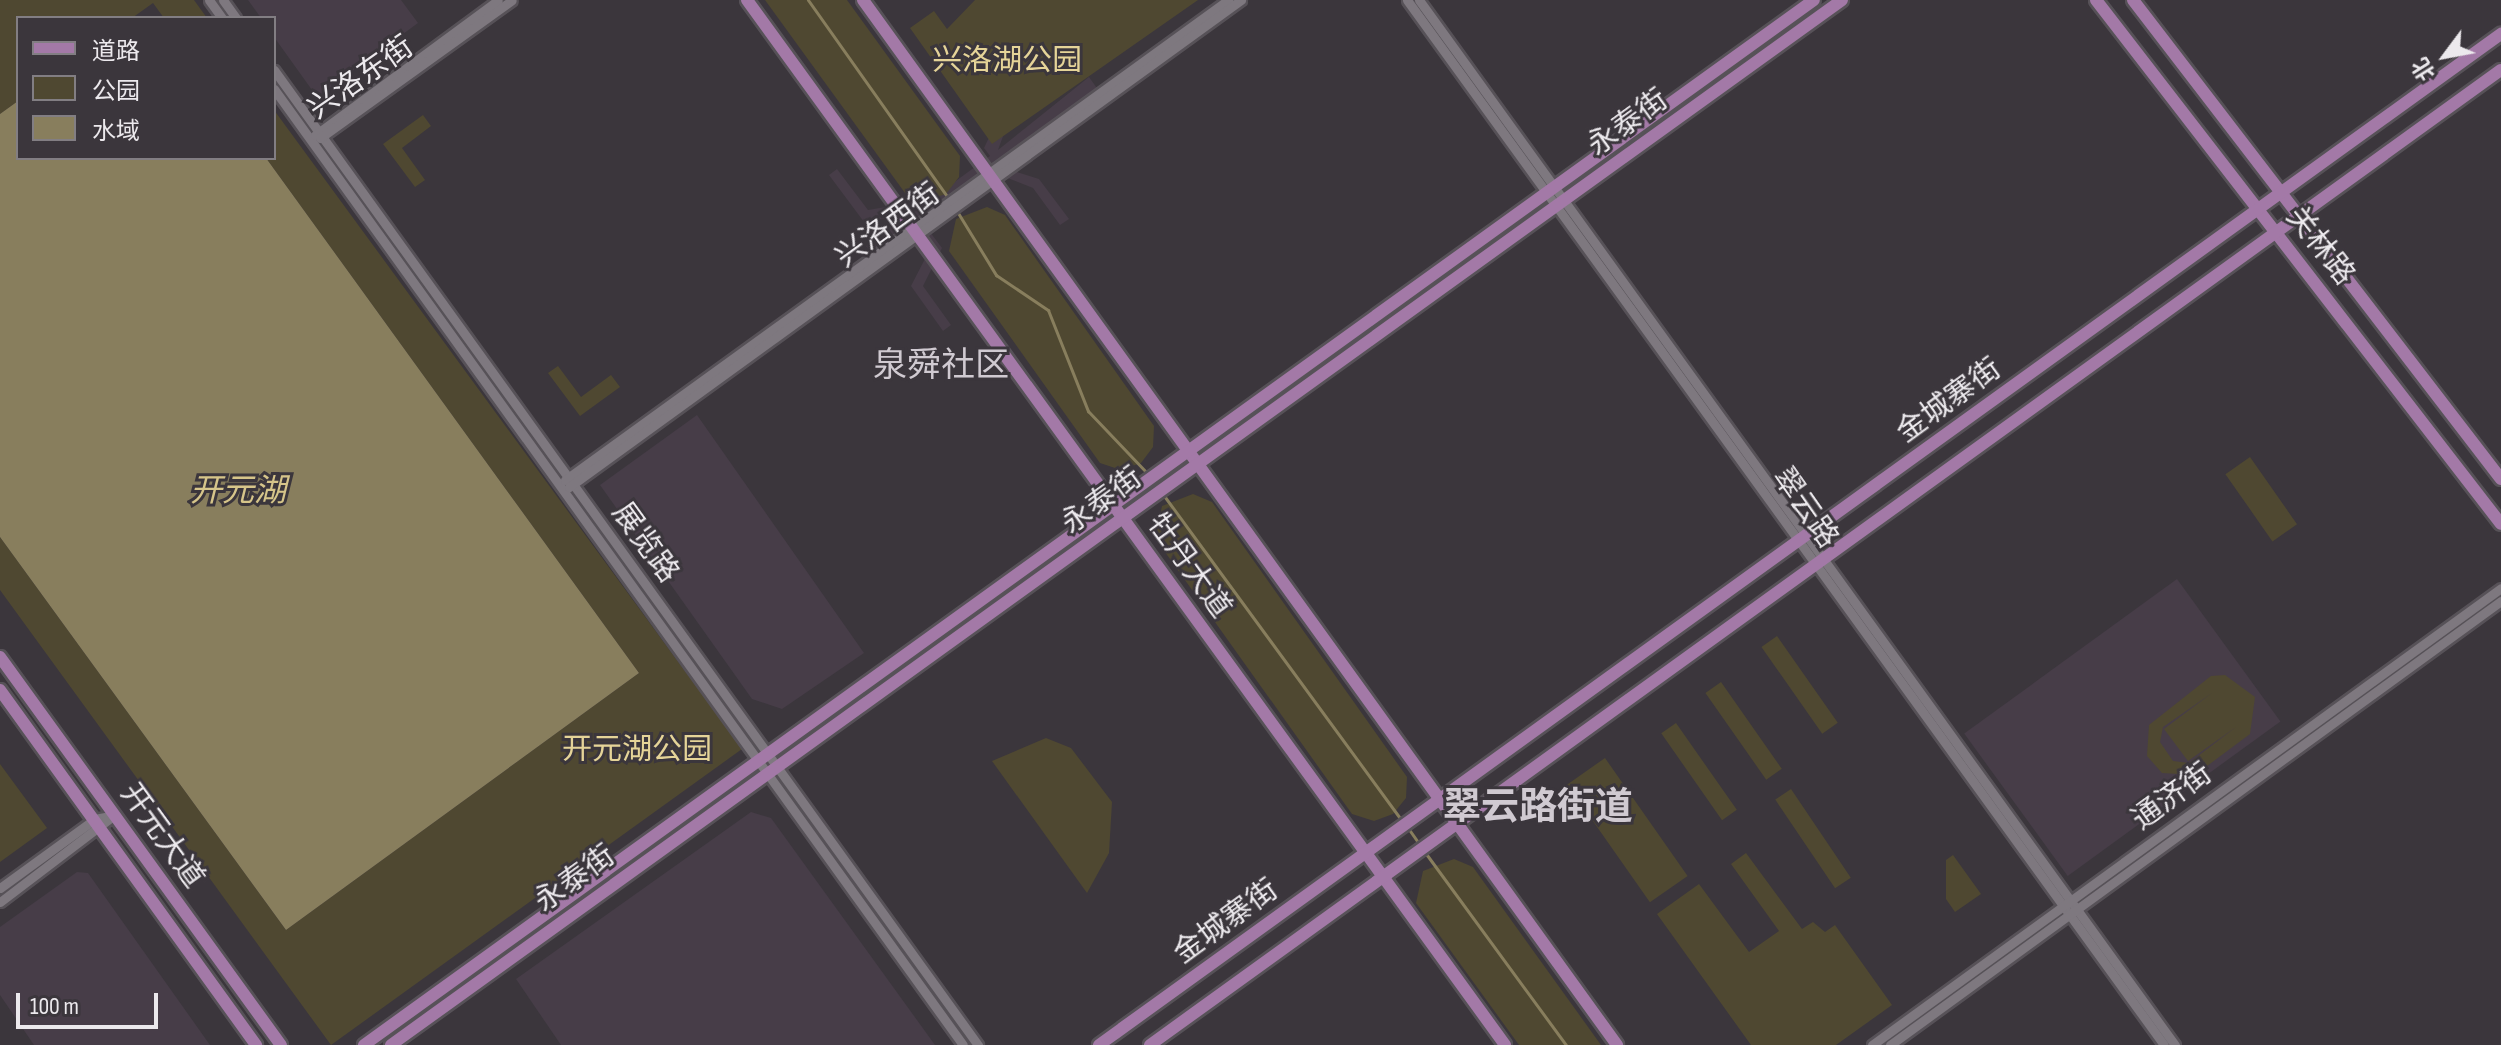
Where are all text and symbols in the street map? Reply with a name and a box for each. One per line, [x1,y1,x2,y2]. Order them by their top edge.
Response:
legend [16,16,276,160]
north arrow [2405,16,2485,96]
street label: 兴洛东街 [302,29,420,127]
text: 道路 [92,37,140,66]
park label: 兴洛湖公园 [932,43,1082,79]
text: 北 [2407,53,2442,85]
text: 公园 [92,77,140,106]
street label: 永泰街 [1581,82,1675,164]
text: 水域 [92,117,140,146]
street label: 兴洛西街 [829,176,947,276]
street label: 关林路 [2278,199,2362,293]
district label: 泉舜社区 [873,346,1009,386]
street label: 金城寨街 [1890,351,2008,451]
street label: 永泰街 [1055,460,1149,542]
street label: 翠云路 [1764,461,1846,555]
water label: 开元湖 [190,473,286,511]
street label: 展览路 [604,496,686,590]
street label: 牡丹大道 [1139,507,1239,625]
park label: 开元湖公园 [562,732,712,768]
street label: 通济街 [2125,756,2219,838]
street label: 开元大道 [112,777,212,895]
district label: 翠云路街道 [1443,785,1633,831]
street label: 永泰街 [528,838,622,920]
street label: 金城寨街 [1167,872,1285,972]
scale bar [20,977,162,1027]
text: 100 m [30,992,79,1021]

